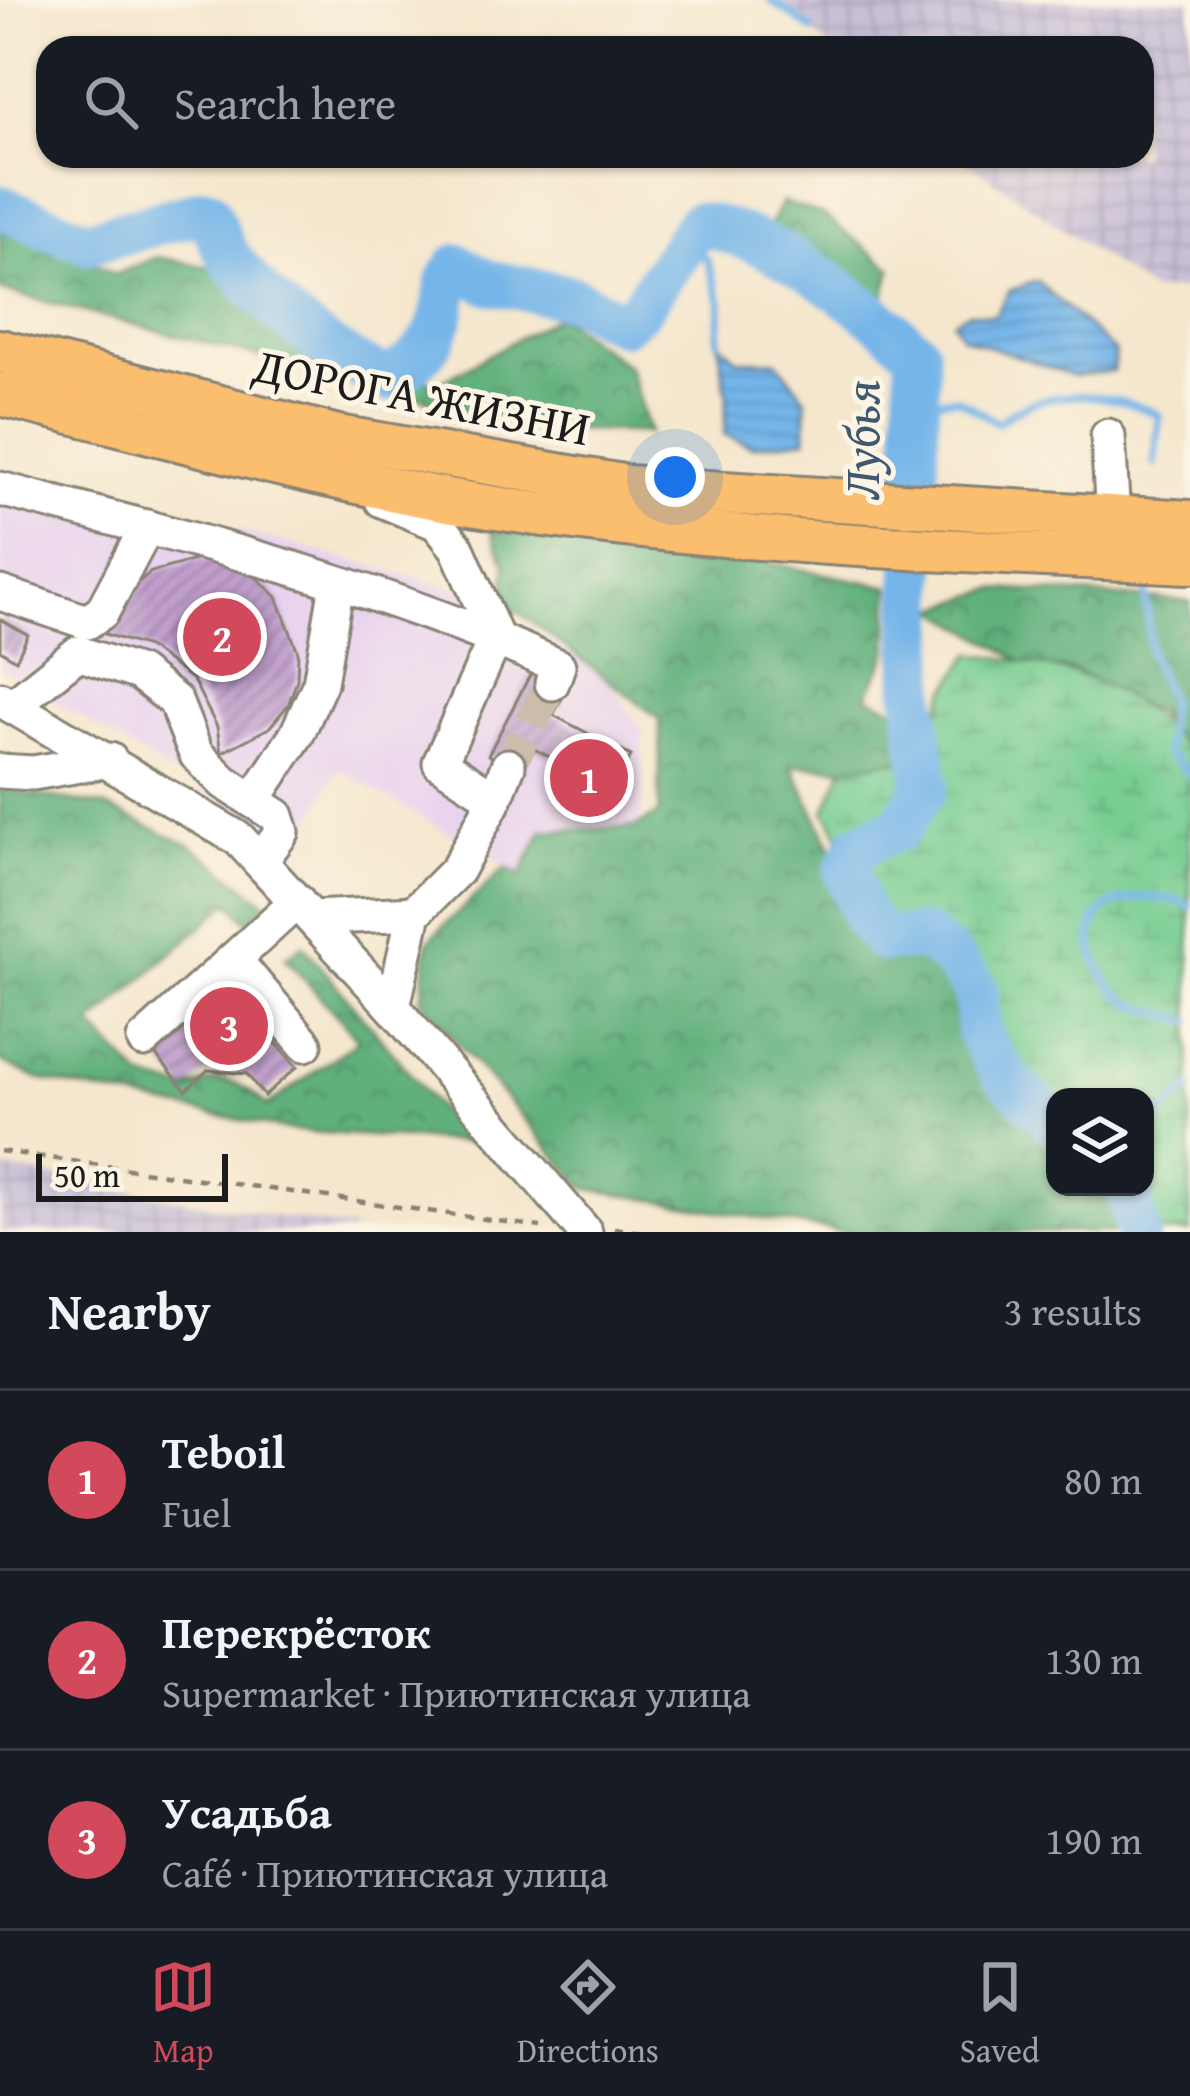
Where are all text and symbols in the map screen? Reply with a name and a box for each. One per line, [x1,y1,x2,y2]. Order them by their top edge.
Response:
search box [36,36,1154,168]
icon: search [78,69,144,135]
text: Search here [174,70,396,135]
street label: ДОРОГА ЖИЗНИ [247,328,596,463]
water label: Лубья [823,380,898,500]
your location [645,447,705,507]
pin: 2 [183,592,261,682]
pin: 1 [550,733,628,823]
pin: 3 [190,981,268,1071]
map controls [1046,1088,1154,1196]
button: layers [1046,1088,1154,1196]
scale bar [36,1148,228,1201]
text: 50 m [54,1151,120,1199]
text: Nearby [48,1273,211,1348]
text: 3 results [1004,1282,1142,1339]
text: Teboil [162,1419,285,1484]
text: 1 [77,1451,97,1508]
text: 80 m [1064,1451,1142,1508]
text: Fuel [162,1484,231,1541]
text: Перекрёсток [162,1599,430,1664]
text: 2 [77,1631,97,1688]
text: 130 m [1045,1631,1142,1688]
text: Supermarket · Приютинская улица [162,1664,751,1721]
text: Усадьба [162,1779,332,1844]
text: 3 [77,1811,97,1868]
text: 190 m [1045,1811,1142,1868]
text: Café · Приютинская улица [162,1844,608,1901]
tab: Map [150,1954,216,2074]
tab: Directions [517,1954,659,2074]
tab: Saved [960,1954,1040,2074]

